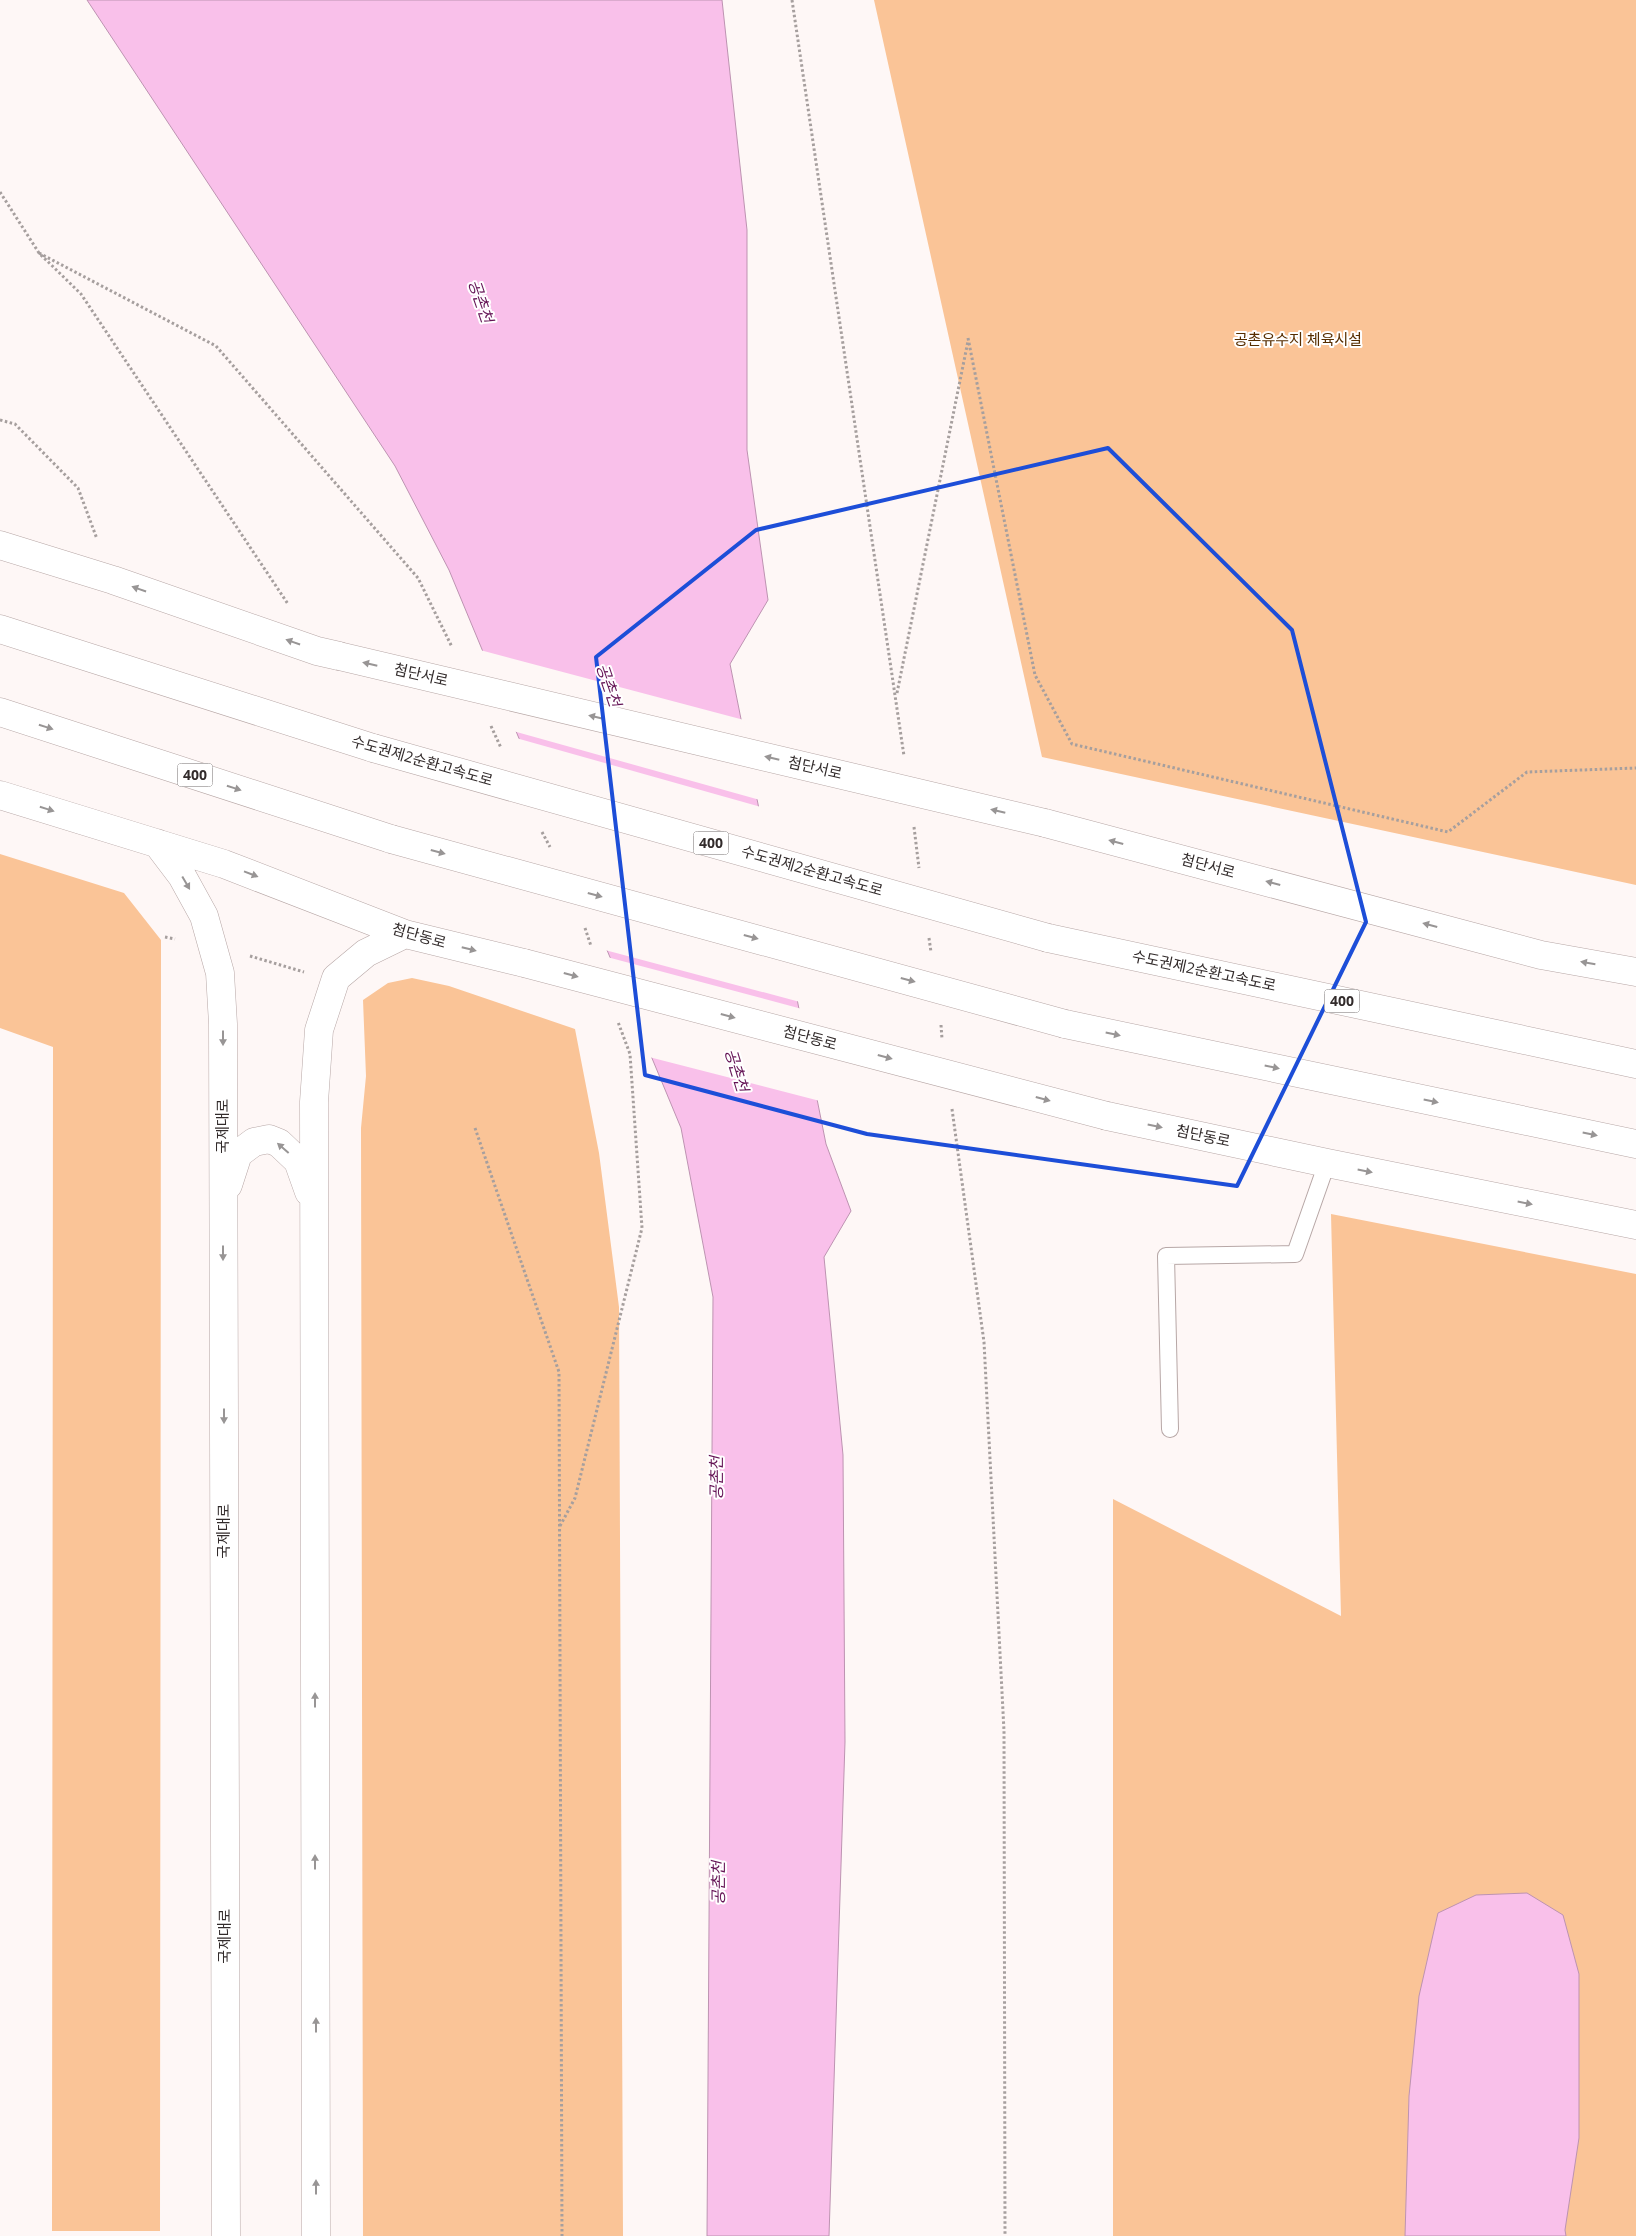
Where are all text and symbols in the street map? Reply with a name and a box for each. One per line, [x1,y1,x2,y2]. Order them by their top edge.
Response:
water label: 공촌천 [463,277,499,328]
park label: 공촌유수지 체육시설 [1234,329,1362,349]
one-way arrow [131,585,146,593]
one-way arrow [285,638,300,645]
street label: 첨단서로 [392,658,450,690]
one-way arrow [363,660,378,668]
water label: 공촌천 [591,661,627,712]
one-way arrow [589,713,604,721]
one-way arrow [39,723,54,731]
street label: 수도권제2순환고속도로 [349,730,495,790]
street label: 첨단서로 [786,751,844,783]
one-way arrow [764,754,779,762]
road number: 400 [178,764,212,786]
one-way arrow [227,784,242,792]
one-way arrow [39,806,54,814]
one-way arrow [990,807,1005,815]
road number: 400 [694,831,728,854]
one-way arrow [1109,837,1124,845]
street label: 수도권제2순환고속도로 [739,840,885,900]
one-way arrow [430,848,445,856]
street label: 첨단서로 [1179,848,1238,882]
one-way arrow [244,871,259,878]
one-way arrow [181,876,190,889]
one-way arrow [1266,879,1281,887]
one-way arrow [587,891,602,899]
street label: 첨단동로 [390,918,449,952]
one-way arrow [1423,921,1438,929]
one-way arrow [744,934,759,942]
one-way arrow [461,945,476,953]
street label: 수도권제2순환고속도로 [1130,945,1278,995]
one-way arrow [1580,959,1596,967]
one-way arrow [563,971,579,979]
one-way arrow [901,977,916,985]
road number: 400 [1324,989,1360,1012]
one-way arrow [721,1012,736,1020]
street label: 첨단동로 [781,1020,840,1054]
one-way arrow [219,1030,227,1046]
one-way arrow [1106,1030,1122,1038]
water label: 공촌천 [720,1046,755,1097]
one-way arrow [878,1054,893,1062]
one-way arrow [1265,1063,1280,1071]
one-way arrow [1035,1095,1050,1103]
one-way arrow [1424,1097,1439,1105]
street label: 국제대로 [212,1098,232,1154]
street label: 첨단동로 [1174,1120,1232,1151]
one-way arrow [1148,1122,1163,1130]
one-way arrow [1583,1130,1598,1138]
one-way arrow [277,1143,290,1154]
one-way arrow [1358,1167,1374,1175]
one-way arrow [1517,1199,1533,1207]
one-way arrow [219,1245,227,1261]
one-way arrow [220,1408,228,1424]
water label: 공촌천 [705,1454,727,1500]
street label: 국제대로 [213,1503,233,1559]
one-way arrow [311,1692,319,1708]
one-way arrow [311,1854,319,1870]
water label: 공촌천 [707,1859,729,1905]
street label: 국제대로 [214,1908,234,1964]
one-way arrow [312,2017,320,2033]
one-way arrow [312,2179,320,2195]

